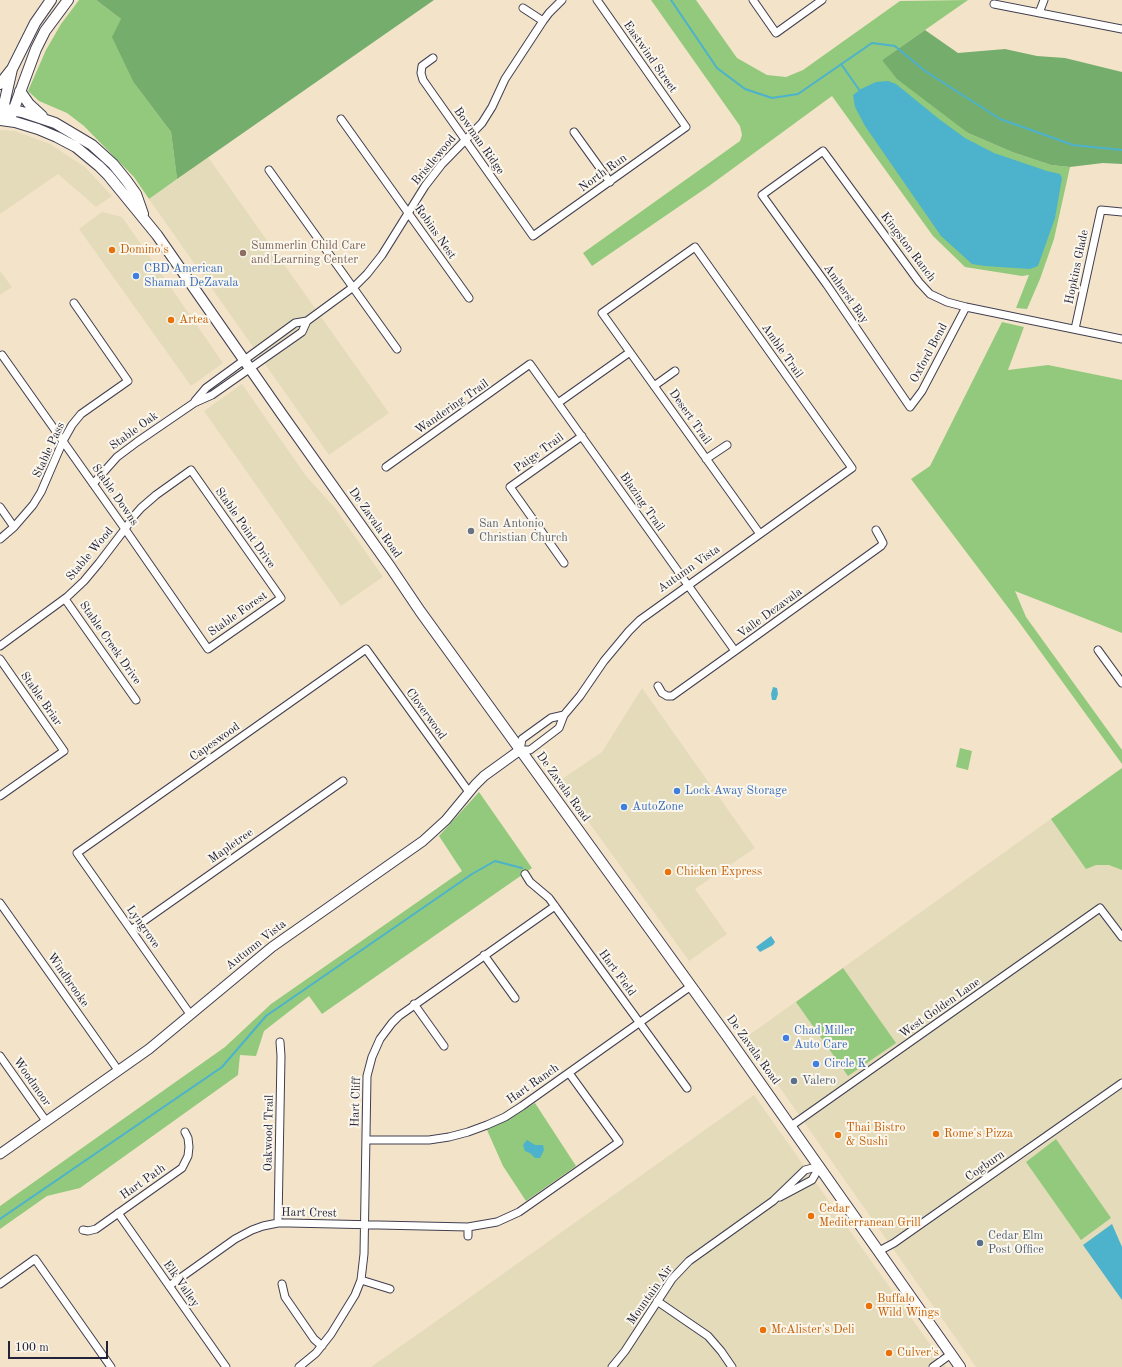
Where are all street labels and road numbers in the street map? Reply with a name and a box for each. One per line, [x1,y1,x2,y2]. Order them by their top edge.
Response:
street label: Eastwind Street [620,18,680,96]
street label: Bowman Ridge [451,105,507,177]
street label: Bristlewood [409,132,459,188]
street label: North Run [576,151,630,195]
street label: Robins Nest [411,202,459,262]
street label: Kingston Ranch [877,209,939,285]
street label: Hopkins Glade [1062,228,1092,306]
street label: Amherst Bay [820,262,872,326]
street label: Amble Trail [758,321,806,381]
street label: Oxford Bend [907,321,951,385]
street label: Wandering Trail [412,376,492,438]
street label: Desert Trail [666,387,714,447]
street label: Stable Oak [107,409,161,453]
street label: Stable Pass [30,420,68,480]
street label: Paige Trail [511,430,567,476]
street label: Stable Downs [88,461,142,529]
street label: Blazing Trail [617,470,667,534]
street label: Stable Point Drive [212,485,278,571]
street label: De Zavala Road [345,485,405,561]
street label: Stable Wood [63,524,117,584]
street label: Autumn Vista [655,542,723,596]
street label: Valle Dezavala [735,585,805,641]
street label: Stable Forest [206,588,270,640]
street label: Stable Creek Drive [76,599,144,687]
street label: Stable Briar [17,669,65,729]
street label: Cloverwood [403,686,449,742]
street label: Capeswood [187,720,243,764]
street label: De Zavala Road [533,749,593,825]
street label: Mapletree [206,825,256,867]
street label: Lyngrove [123,903,163,951]
street label: Autumn Vista [223,917,289,973]
street label: Hart Field [595,947,639,999]
street label: Windbrooke [44,950,92,1010]
street label: West Golden Lane [897,975,983,1041]
street label: De Zavala Road [723,1012,783,1088]
street label: Woodmoor [10,1055,54,1109]
street label: Hart Ranch [504,1061,562,1107]
street label: Hart Cliff [348,1077,364,1127]
street label: Oakwood Trail [261,1095,277,1171]
street label: Cogburn [963,1147,1007,1185]
street label: Hart Path [118,1161,168,1203]
street label: Hart Crest [281,1205,337,1221]
street label: Elk Valley [160,1258,202,1310]
street label: Mountain Air [624,1262,676,1328]

